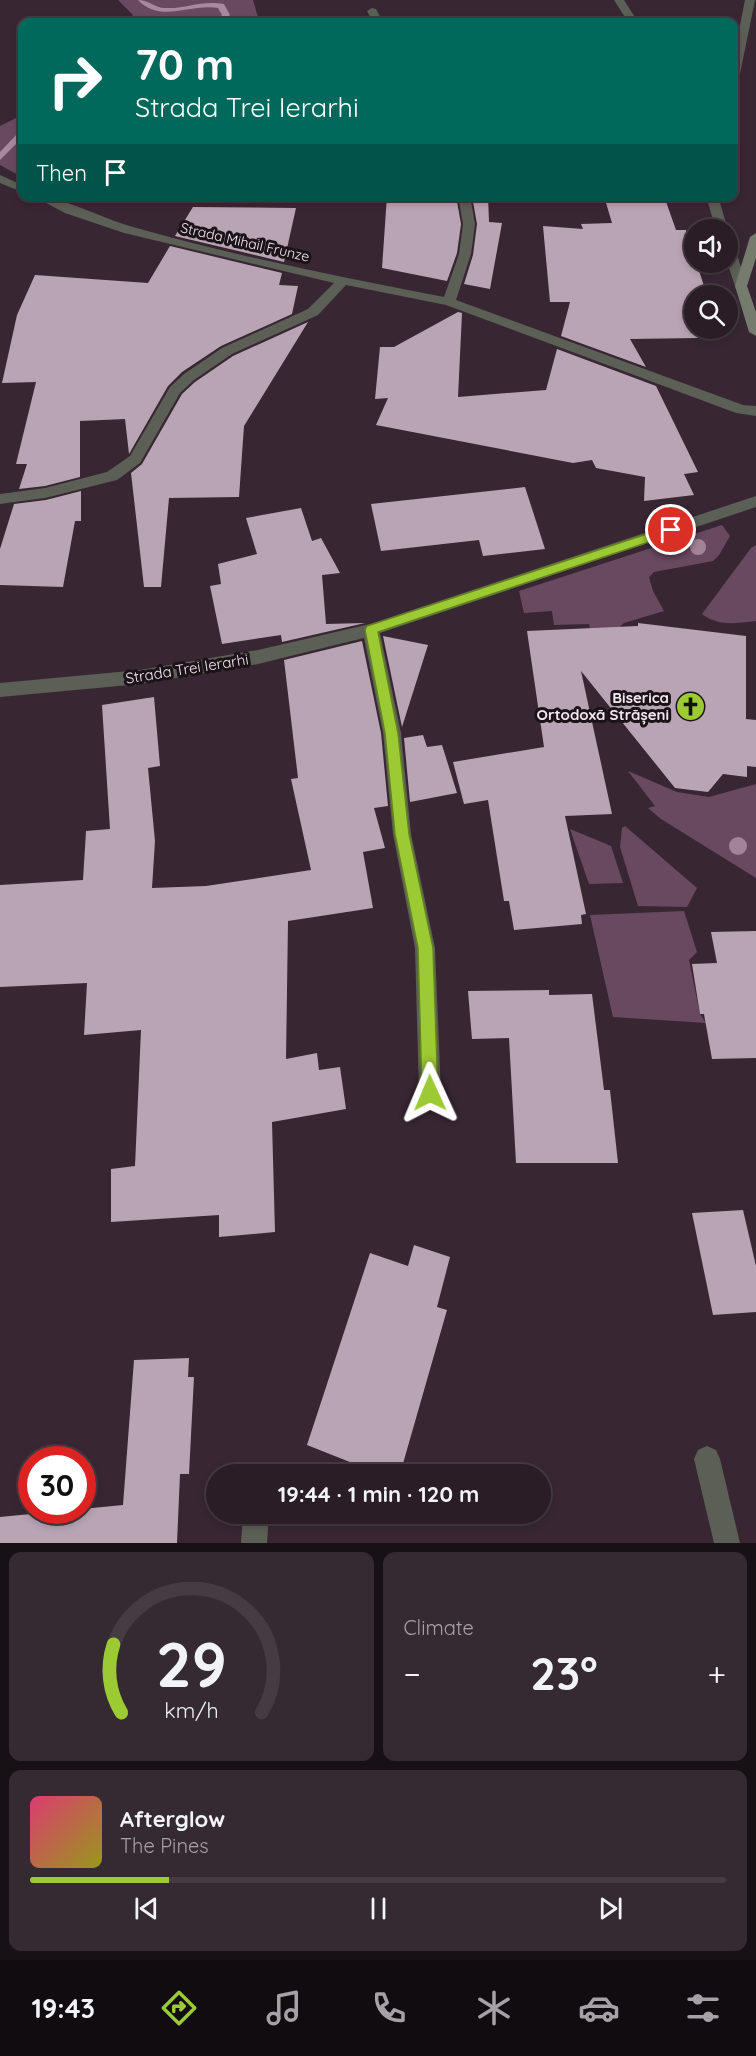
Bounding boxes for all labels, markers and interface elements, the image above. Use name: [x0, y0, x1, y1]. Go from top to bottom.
text: 70 m: [135, 38, 234, 91]
icon: right: [36, 42, 114, 120]
text: Strada Trei Ierarhi: [135, 90, 359, 124]
icon: arrive: [99, 156, 132, 189]
text: Then: [36, 159, 87, 187]
street label: Strada Mihail Frunze: [179, 218, 311, 266]
map controls: [684, 219, 738, 339]
button: sound: [684, 219, 738, 273]
button: search: [684, 285, 738, 339]
pin: [645, 504, 696, 555]
icon: arrive: [654, 513, 687, 546]
street label: Strada Trei Ierarhi: [124, 649, 250, 688]
place label: Biserica Ortodoxă Strășeni: [537, 688, 669, 725]
church icon: Biserica Ortodoxă Strășeni: [674, 691, 706, 723]
position arrow: [398, 1061, 462, 1125]
speed limit sign: 30: [18, 1446, 96, 1524]
text: 19:44 · 1 min · 120 m: [278, 1480, 479, 1508]
text: Climate: [404, 1615, 474, 1640]
text: 29: [156, 1625, 227, 1703]
text: 23°: [530, 1645, 598, 1701]
text: −: [404, 1653, 421, 1694]
text: +: [707, 1653, 726, 1694]
text: km/h: [164, 1698, 218, 1724]
text: Afterglow: [120, 1805, 225, 1833]
text: The Pines: [120, 1833, 209, 1858]
icon: previous: [130, 1892, 163, 1925]
icon: pause: [362, 1892, 395, 1925]
icon: next: [594, 1892, 627, 1925]
icon: directions: [158, 1987, 200, 2029]
icon: music: [263, 1987, 305, 2029]
icon: phone: [368, 1987, 410, 2029]
icon: climate: [473, 1987, 515, 2029]
icon: car: [578, 1987, 620, 2029]
icon: filters: [682, 1987, 724, 2029]
text: 19:43: [31, 1991, 95, 2025]

